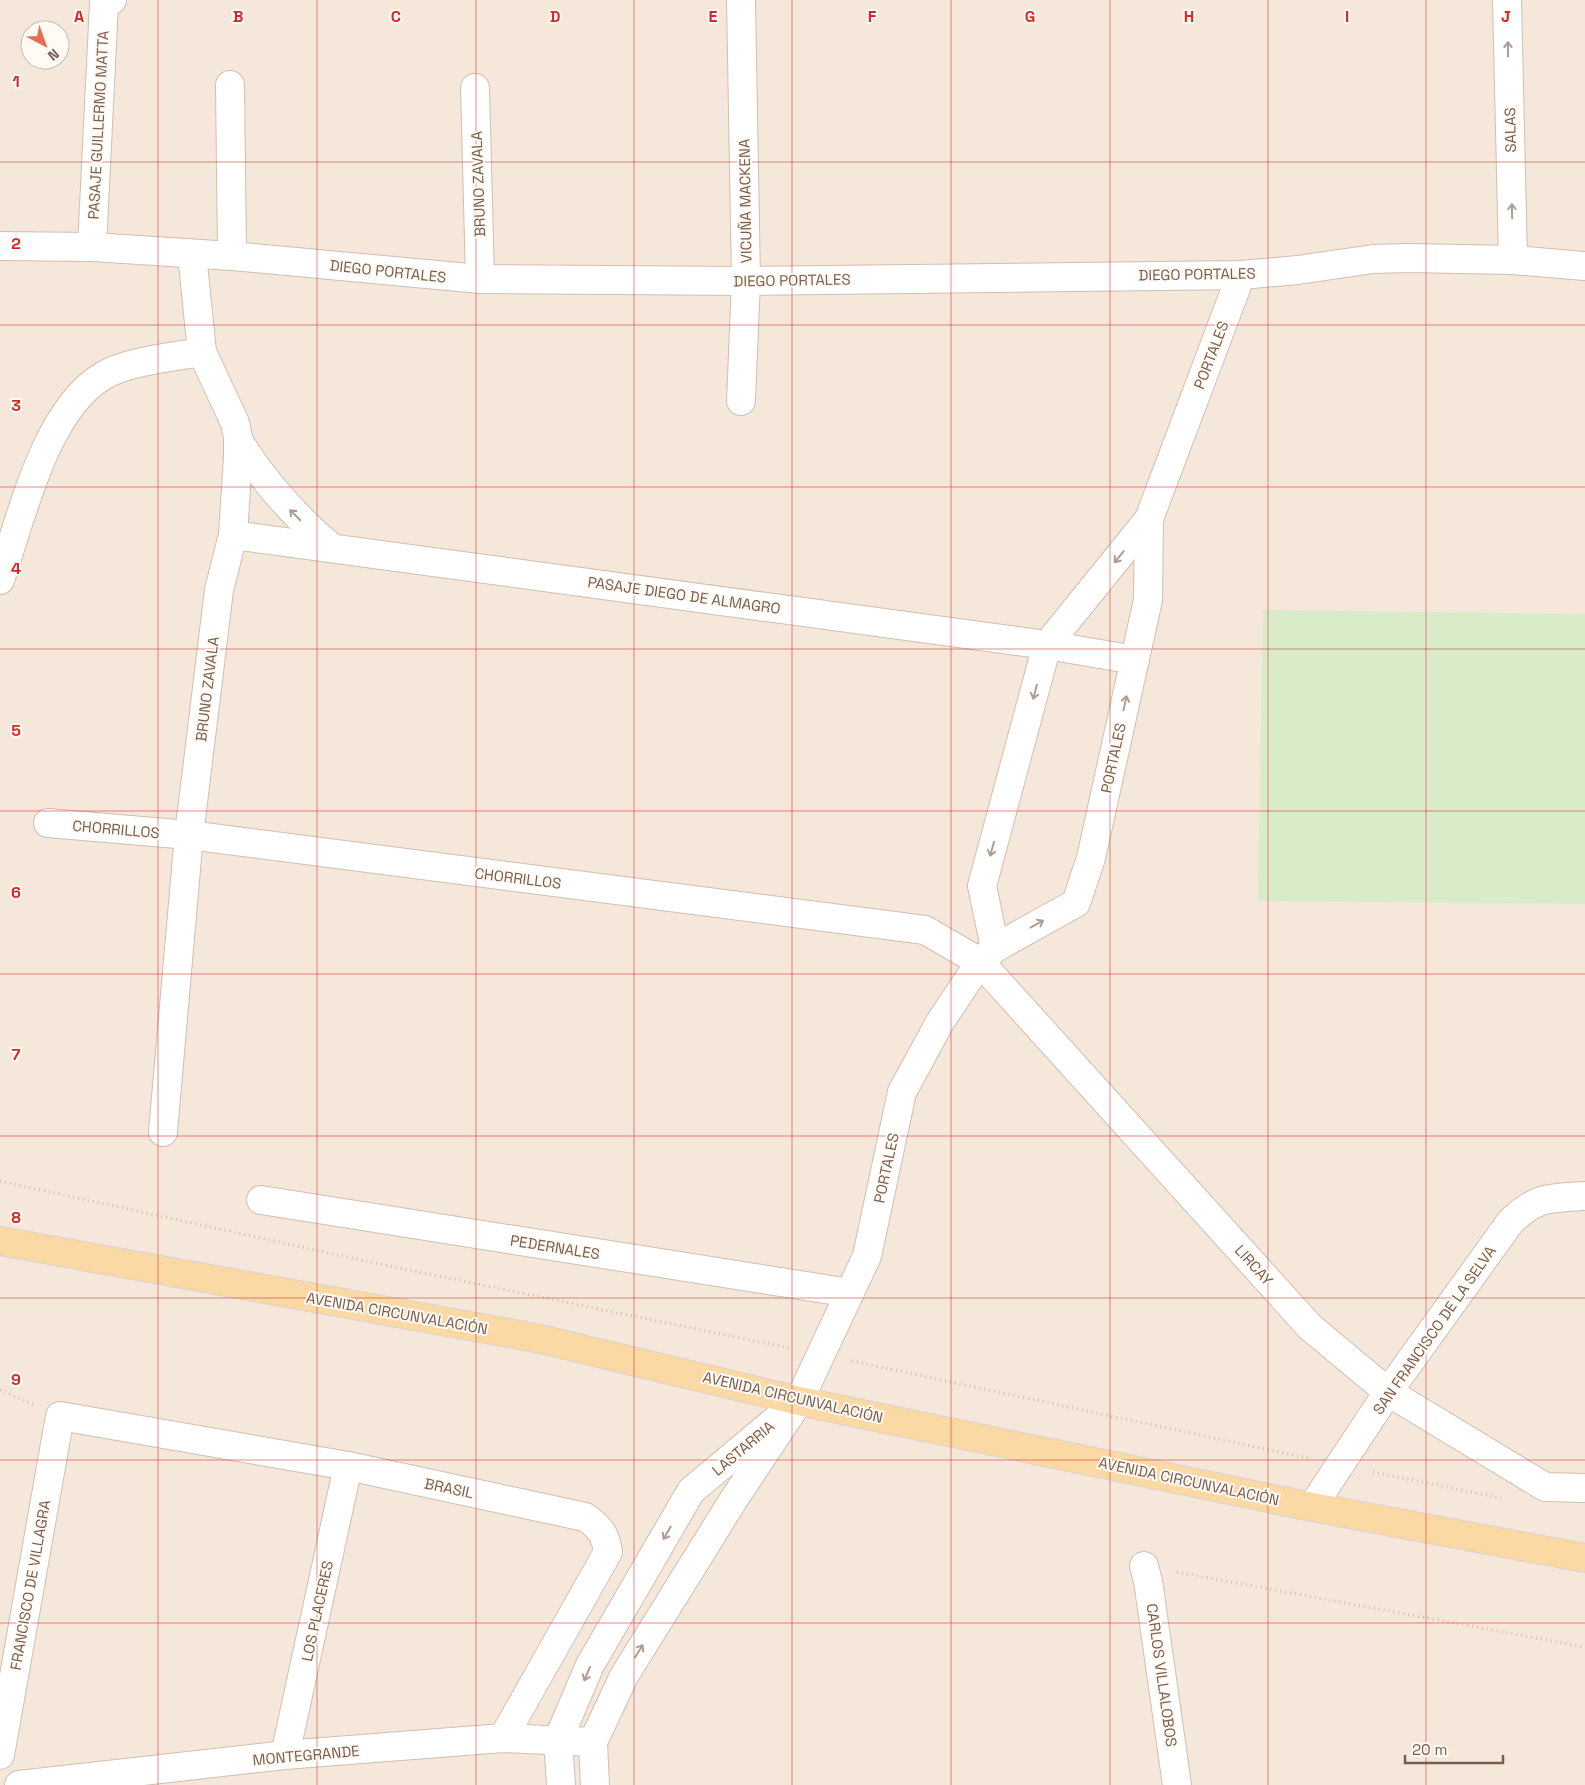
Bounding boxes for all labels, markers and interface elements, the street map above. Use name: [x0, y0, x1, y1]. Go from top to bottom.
text: A: [74, 6, 84, 27]
text: B: [233, 6, 243, 27]
text: C: [391, 6, 401, 27]
text: D: [550, 6, 560, 27]
text: E: [709, 6, 718, 27]
text: F: [868, 6, 877, 27]
text: G: [1025, 6, 1035, 27]
text: H: [1184, 6, 1194, 27]
text: I: [1345, 6, 1349, 27]
text: J: [1501, 6, 1511, 27]
north arrow: [20, 20, 70, 70]
street label: PASAJE GUILLERMO MATTA: [84, 29, 112, 220]
one-way arrow: [1503, 41, 1513, 57]
text: N: [44, 45, 63, 65]
text: 1: [12, 71, 20, 92]
street label: SALAS: [1500, 107, 1520, 153]
street label: BRUNO ZAVALA: [467, 130, 489, 237]
street label: VICUÑA MACKENA: [734, 138, 756, 263]
one-way arrow: [1507, 203, 1517, 220]
text: 2: [11, 233, 21, 254]
street label: DIEGO PORTALES: [329, 255, 447, 287]
street label: DIEGO PORTALES: [1138, 263, 1256, 285]
street label: DIEGO PORTALES: [733, 269, 851, 291]
street label: PORTALES: [1189, 318, 1233, 392]
text: 3: [11, 395, 21, 416]
one-way arrow: [290, 510, 302, 522]
one-way arrow: [1113, 550, 1124, 563]
text: 4: [11, 558, 21, 579]
street label: PASAJE DIEGO DE ALMAGRO: [586, 572, 782, 618]
street label: BRUNO ZAVALA: [191, 635, 223, 743]
one-way arrow: [1030, 684, 1039, 700]
one-way arrow: [1121, 695, 1130, 711]
text: 5: [11, 720, 21, 741]
street label: PORTALES: [1096, 721, 1130, 795]
street label: CHORRILLOS: [72, 816, 160, 842]
one-way arrow: [987, 841, 997, 857]
street label: CHORRILLOS: [473, 863, 563, 893]
text: 6: [11, 882, 21, 903]
one-way arrow: [1030, 919, 1045, 929]
text: 7: [12, 1044, 21, 1065]
street label: PORTALES: [869, 1131, 903, 1205]
text: 8: [11, 1207, 21, 1228]
street label: PEDERNALES: [509, 1231, 601, 1263]
street label: LIRCAY: [1231, 1241, 1277, 1289]
street label: SAN FRANCISCO DE LA SELVA: [1368, 1242, 1500, 1418]
street label: AVENIDA CIRCUNVALACIÓN: [305, 1288, 489, 1338]
street label: AVENIDA CIRCUNVALACIÓN: [701, 1367, 885, 1427]
text: 9: [11, 1369, 21, 1390]
street label: LASTARRIA: [708, 1416, 778, 1480]
street label: AVENIDA CIRCUNVALACIÓN: [1097, 1453, 1281, 1509]
street label: BRASIL: [423, 1474, 475, 1502]
street label: FRANCISCO DE VILLAGRA: [6, 1498, 54, 1672]
one-way arrow: [662, 1525, 672, 1540]
street label: LOS PLACERES: [297, 1559, 337, 1663]
street label: CARLOS VILLALOBOS: [1143, 1602, 1181, 1748]
one-way arrow: [634, 1645, 644, 1659]
one-way arrow: [581, 1666, 591, 1681]
scale bar: [1405, 1732, 1502, 1764]
text: 20 m: [1412, 1740, 1447, 1759]
street label: MONTEGRANDE: [252, 1741, 360, 1769]

